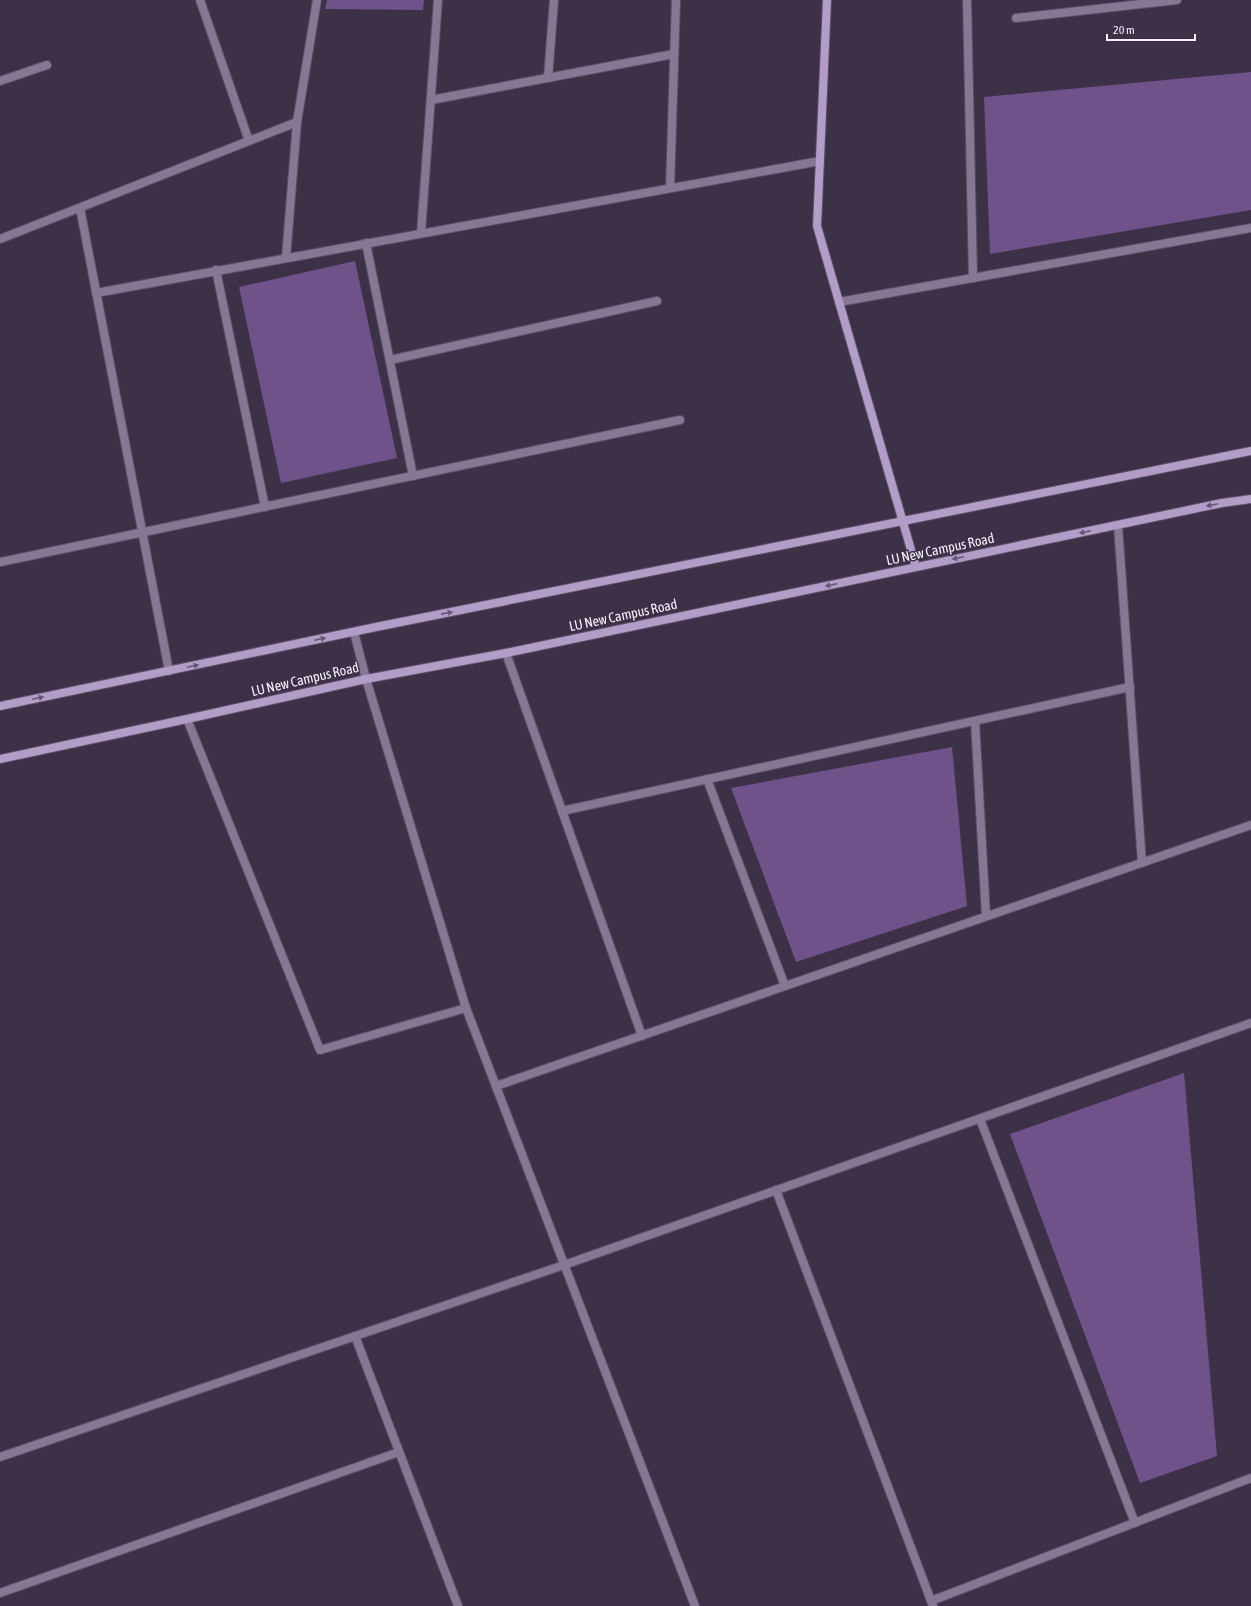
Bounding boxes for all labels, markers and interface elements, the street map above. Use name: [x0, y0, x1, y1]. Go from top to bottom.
scale bar: [1107, 16, 1195, 42]
text: 20 m: [1113, 23, 1135, 37]
one-way arrow: [1206, 502, 1219, 508]
one-way arrow: [1079, 529, 1091, 535]
street label: LU New Campus Road: [884, 530, 996, 568]
one-way arrow: [952, 556, 964, 562]
one-way arrow: [825, 582, 837, 588]
street label: LU New Campus Road: [567, 596, 679, 634]
one-way arrow: [441, 609, 453, 615]
one-way arrow: [314, 636, 326, 642]
street label: LU New Campus Road: [249, 659, 361, 699]
one-way arrow: [187, 662, 199, 668]
one-way arrow: [32, 695, 44, 701]

